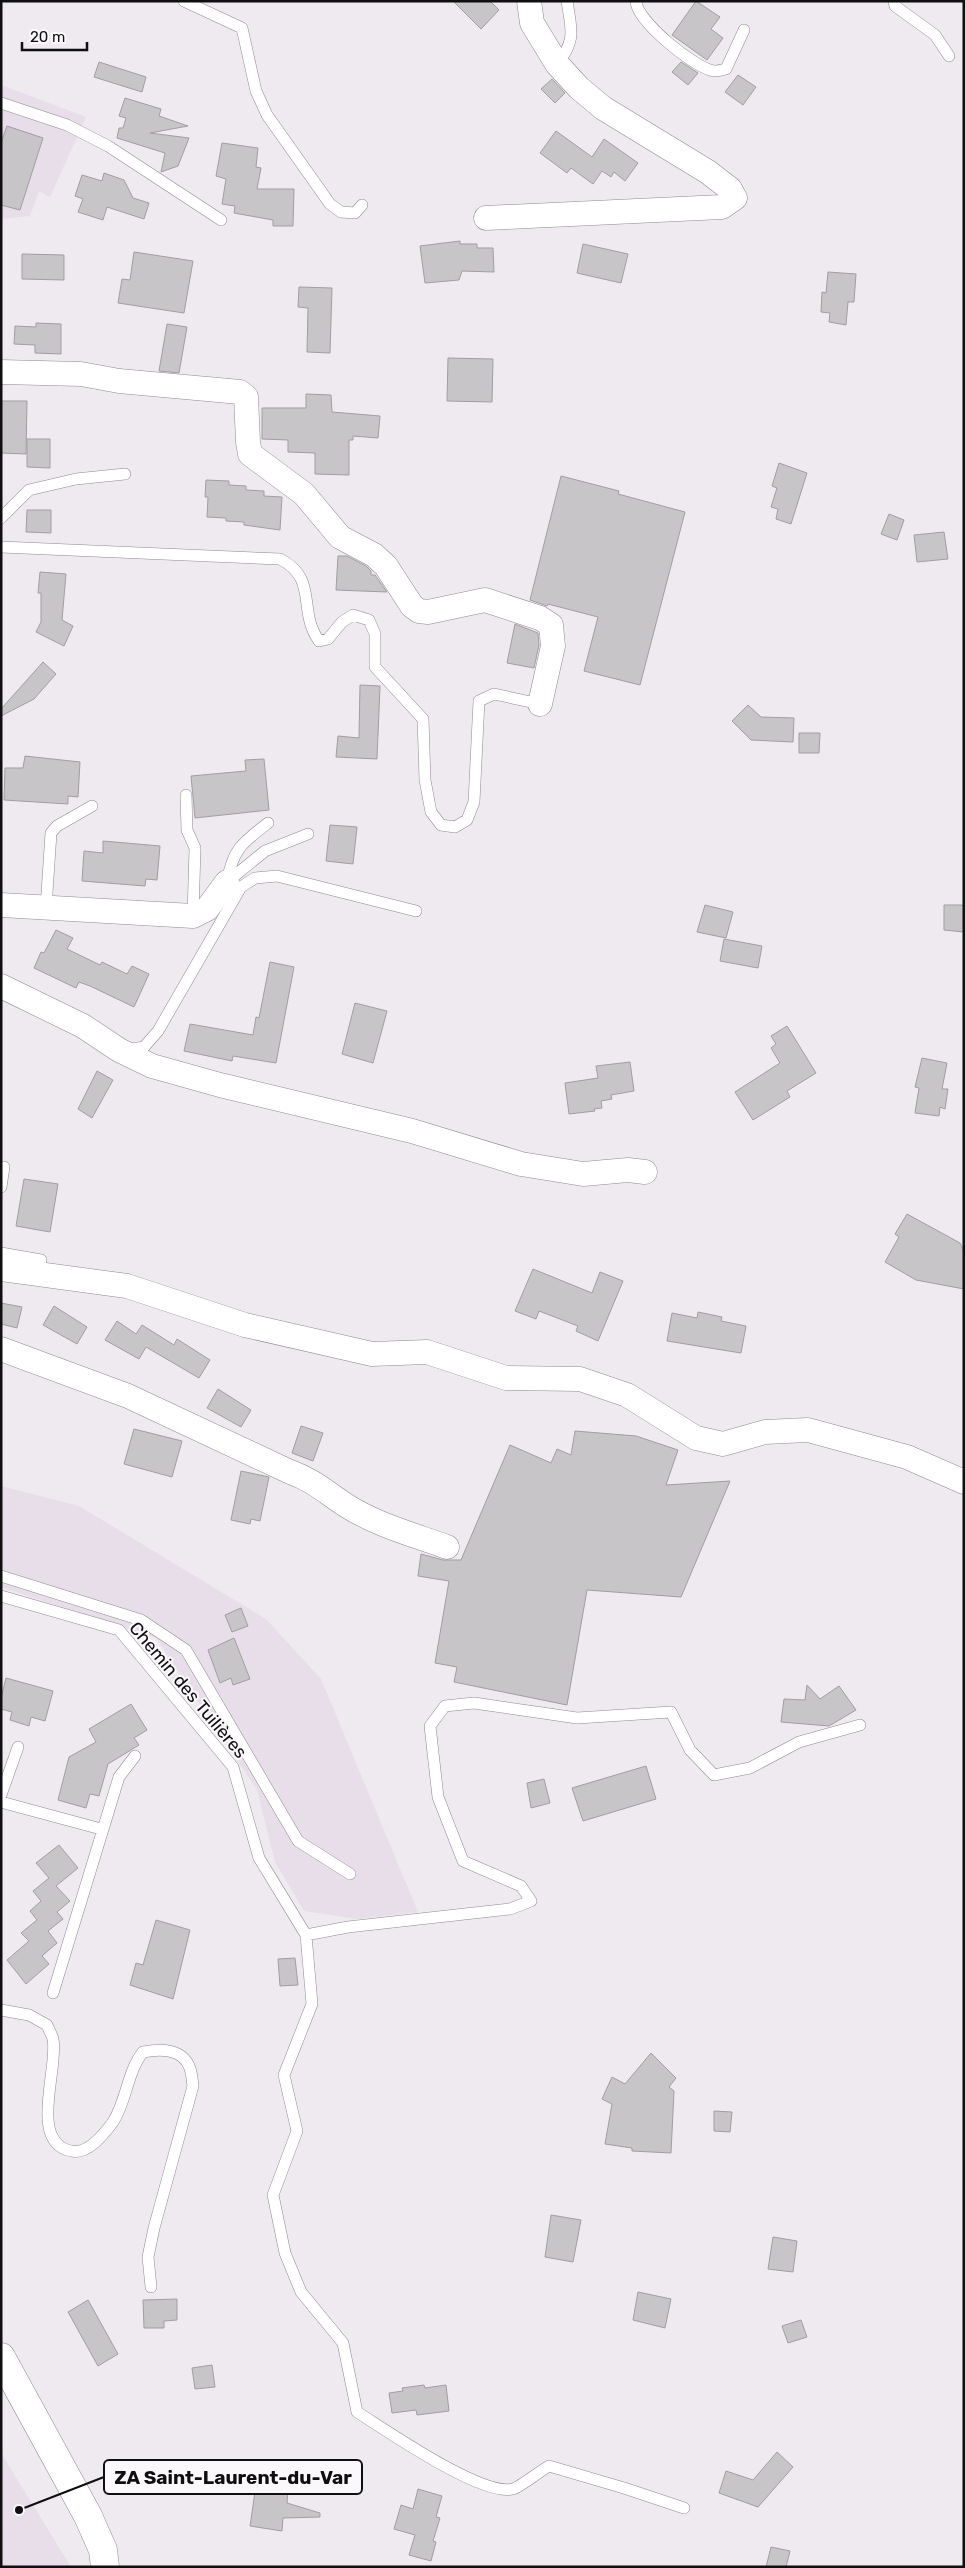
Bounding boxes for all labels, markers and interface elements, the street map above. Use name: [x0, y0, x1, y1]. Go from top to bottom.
scale bar: [22, 20, 88, 52]
text: 20 m: [30, 28, 65, 46]
street label: Chemin des Tuilières: [124, 1617, 252, 1763]
callout: ZA Saint-Laurent-du-Var: [104, 2460, 362, 2494]
text: ZA Saint-Laurent-du-Var: [114, 2466, 352, 2489]

